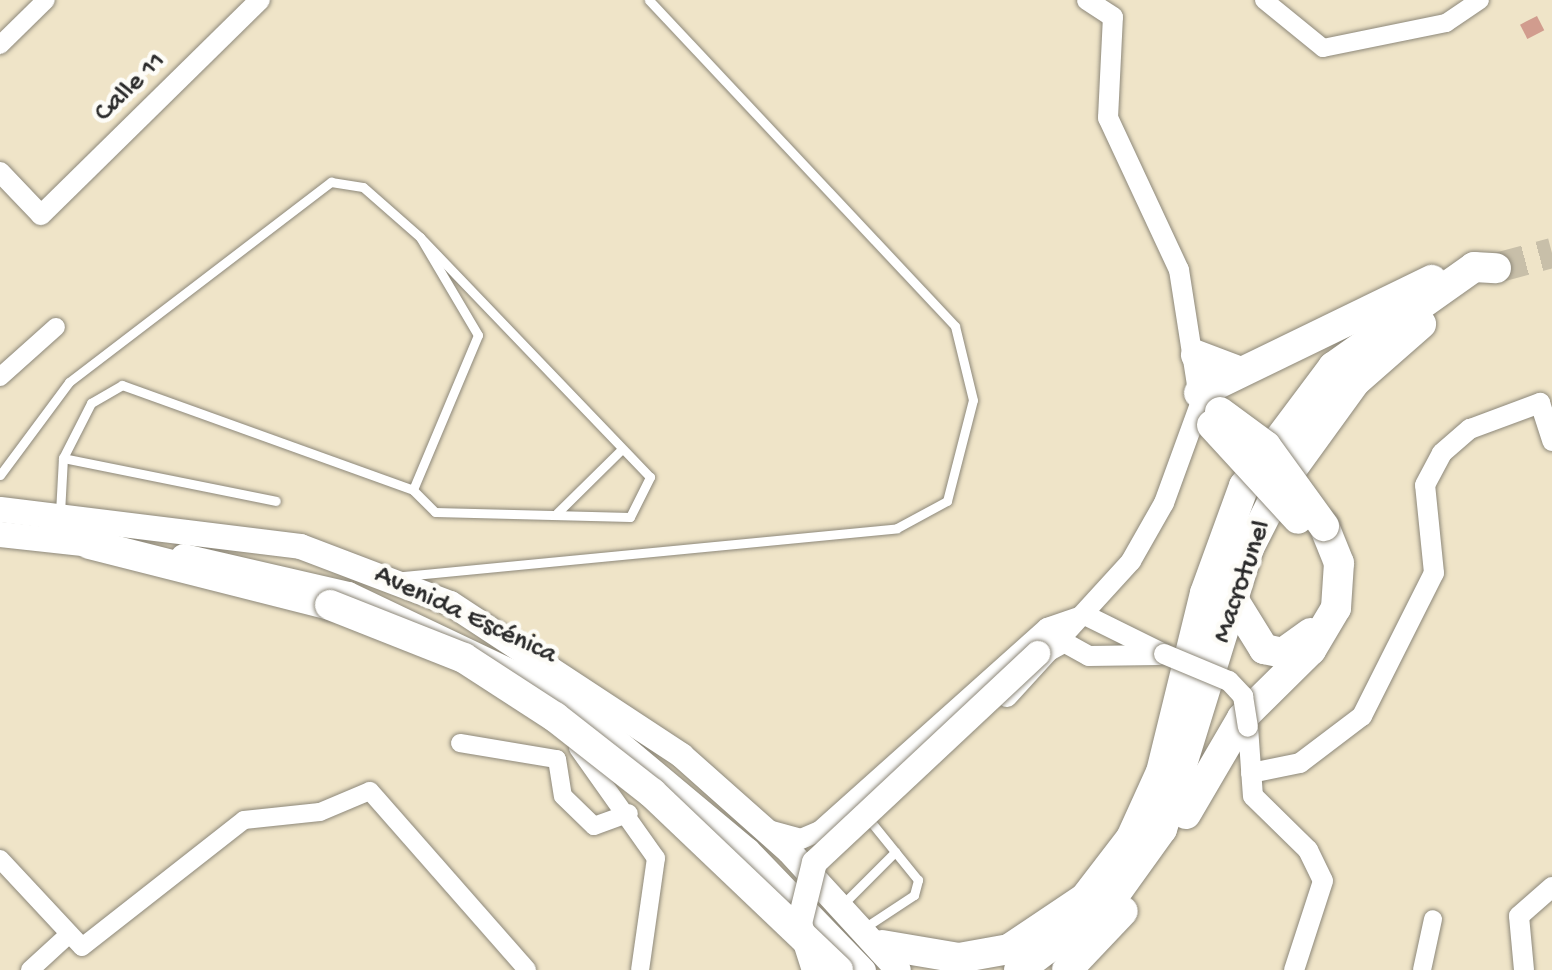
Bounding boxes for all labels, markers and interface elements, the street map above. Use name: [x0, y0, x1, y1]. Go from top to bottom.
street label: Calle 11: [88, 46, 174, 130]
street label: Macrotunel: [1206, 516, 1280, 648]
street label: Avenida Escénica: [368, 559, 562, 673]

